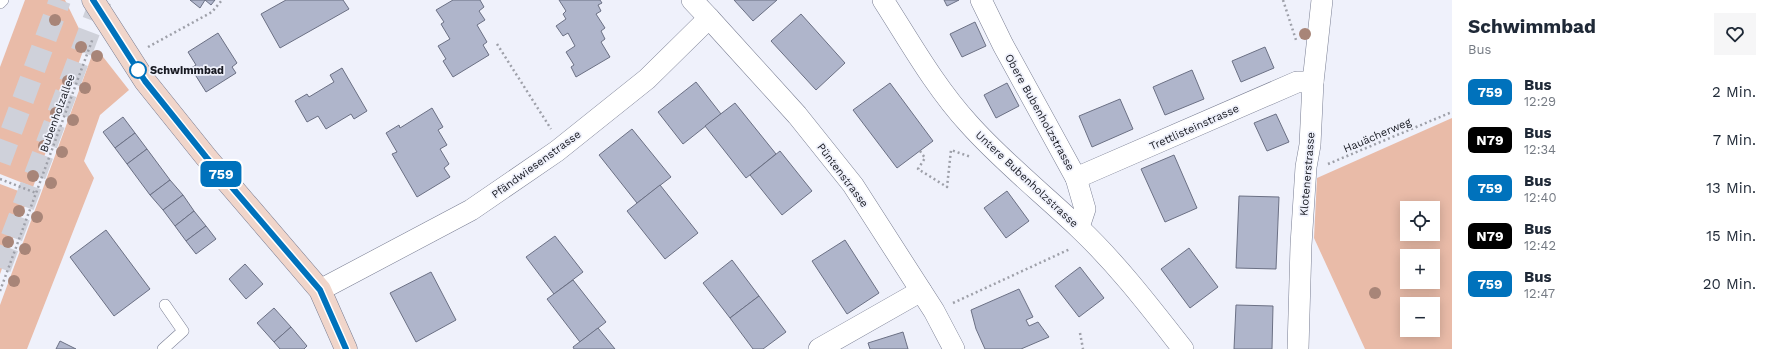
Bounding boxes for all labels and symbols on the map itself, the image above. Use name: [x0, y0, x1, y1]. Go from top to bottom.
street label: Obere Bubenholzstrasse: [1002, 52, 1077, 173]
marker: Schwimmbad: [129, 61, 147, 79]
place label: Schwimmbad: [150, 64, 224, 77]
street label: Bubenholzallee: [37, 72, 78, 154]
street label: Trettlisteinstrasse: [1147, 102, 1241, 153]
street label: Hauächerweg: [1341, 115, 1413, 156]
street label: Pfändwiesenstrasse: [489, 128, 583, 201]
street label: Untere Bubenholzstrasse: [973, 128, 1081, 230]
street label: Klotenerstrasse: [1297, 131, 1318, 217]
street label: Püntenstrasse: [814, 141, 871, 210]
line badge: 759: [198, 161, 244, 187]

